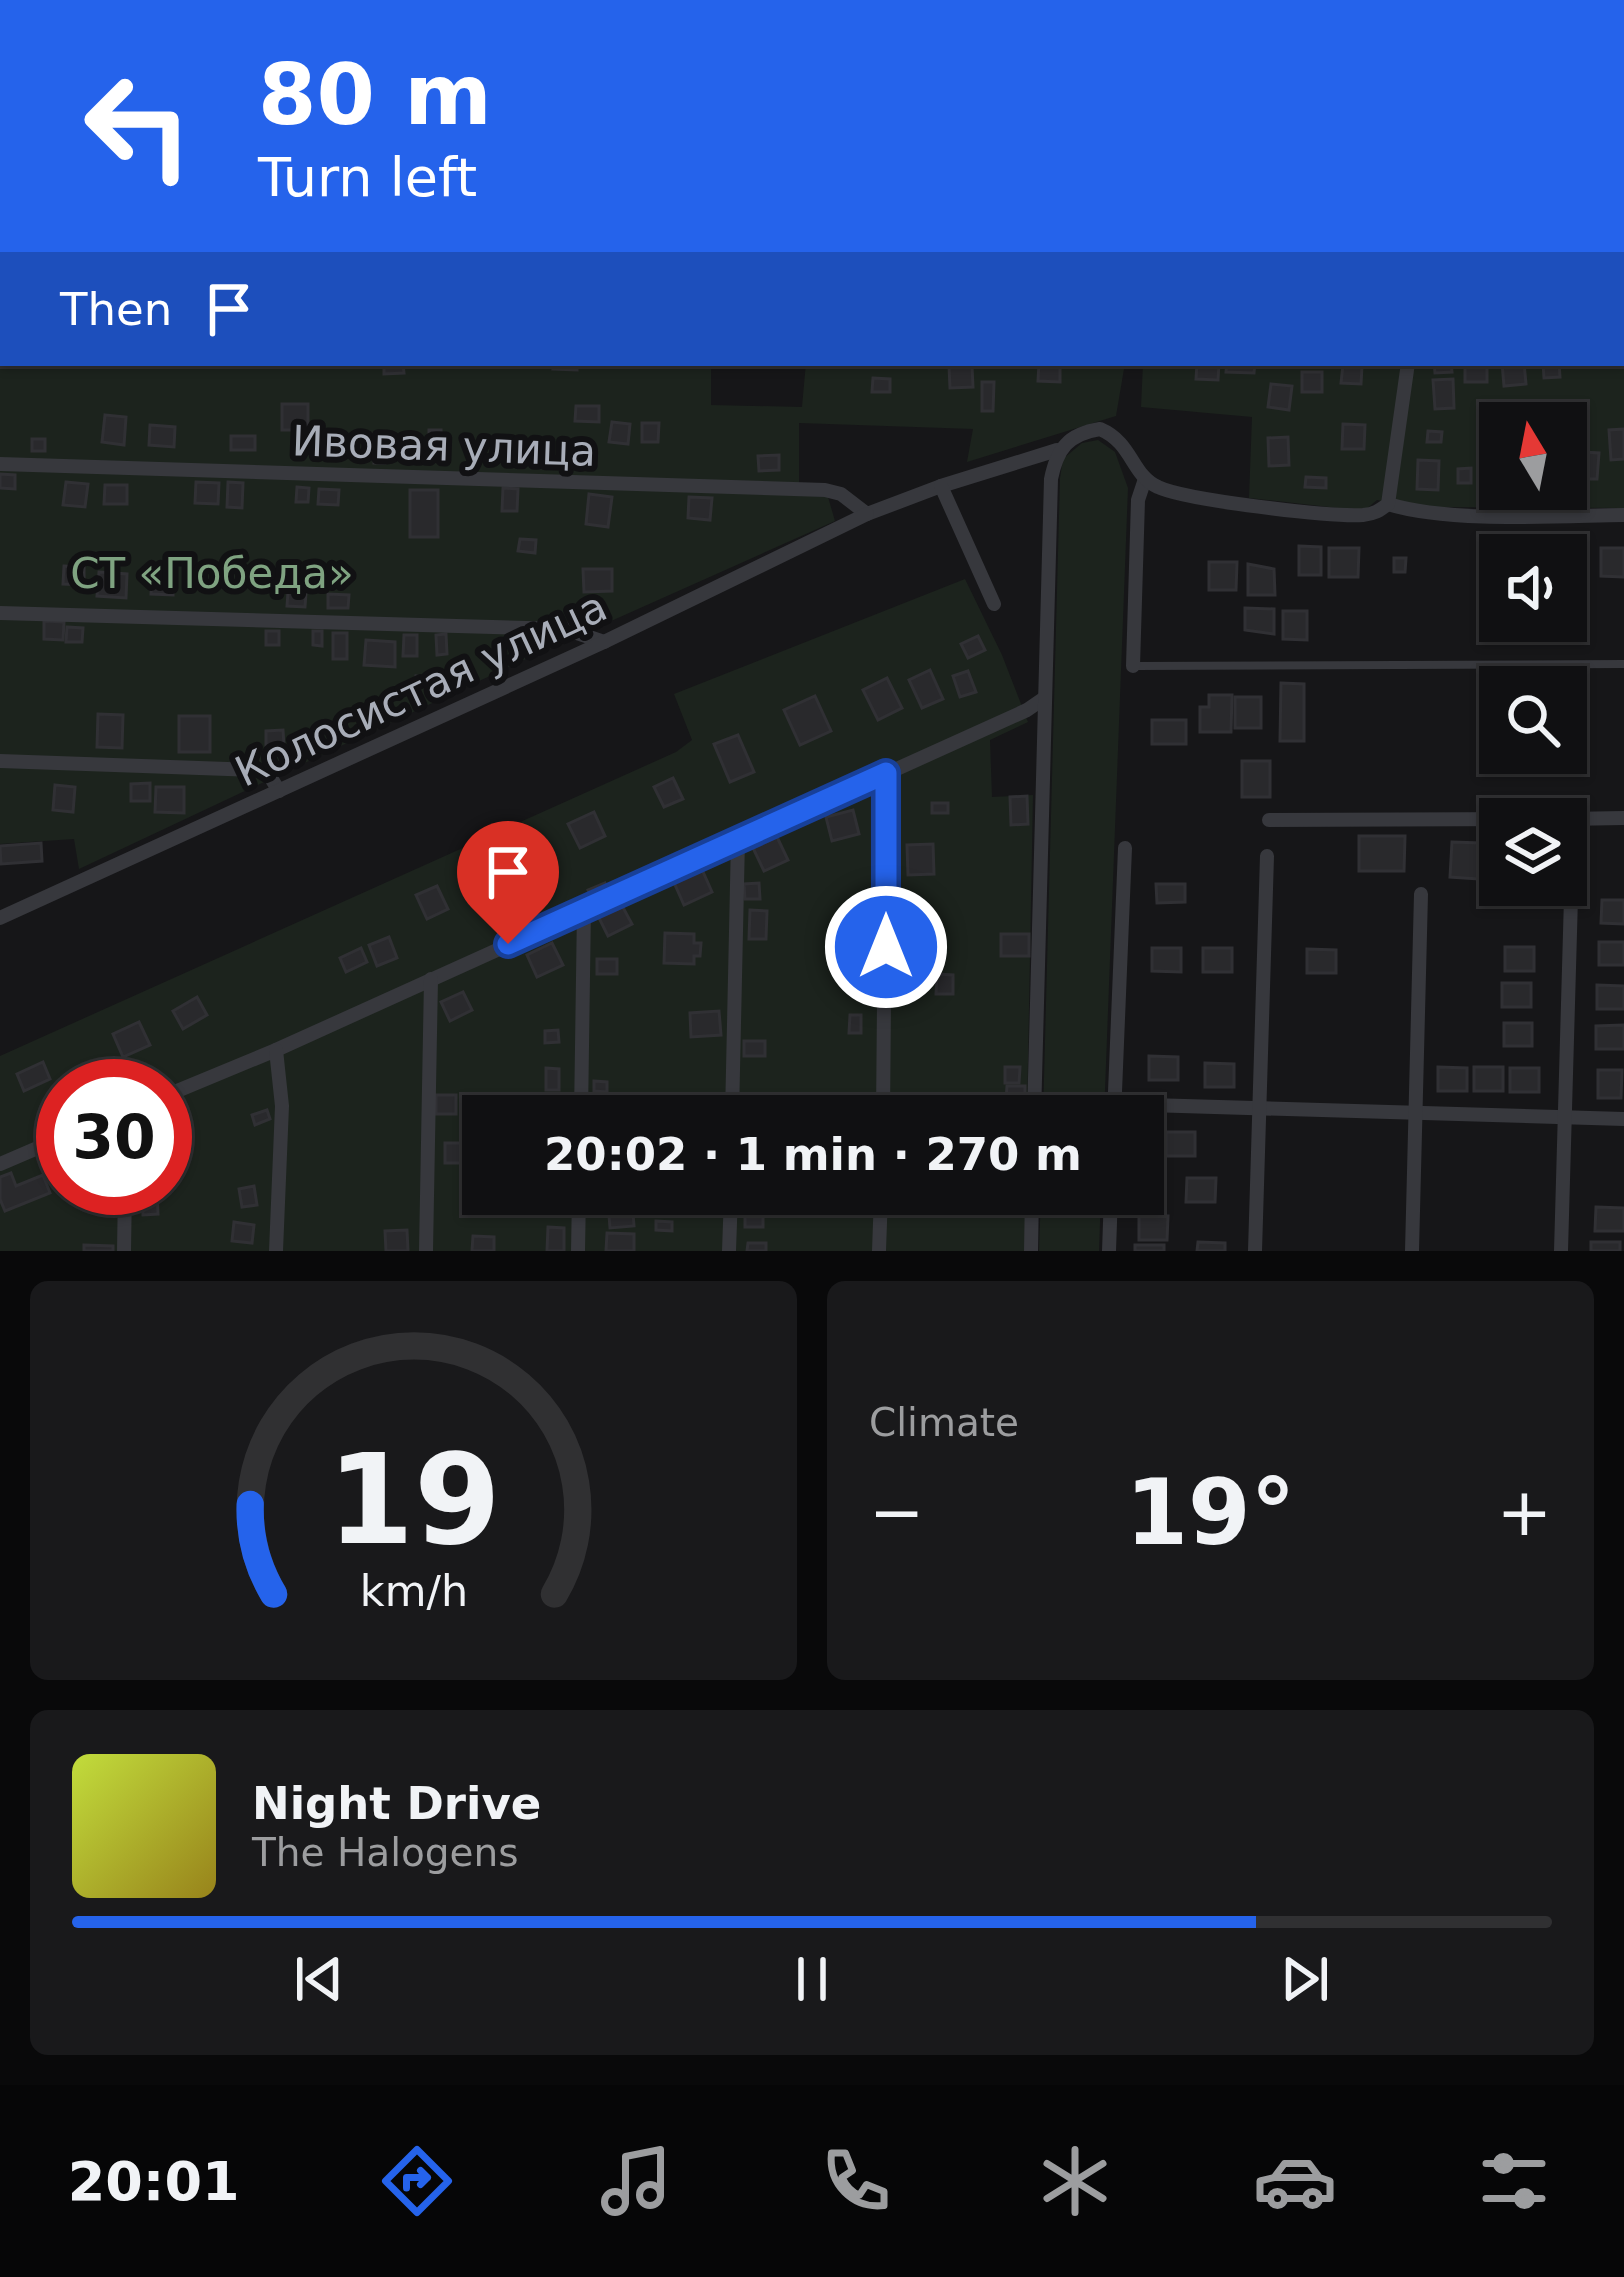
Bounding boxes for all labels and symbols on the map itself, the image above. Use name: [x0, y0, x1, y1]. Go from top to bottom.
north arrow: [1479, 402, 1587, 510]
street label: Ивовая улица: [291, 416, 597, 476]
park label: СТ «Победа»: [70, 549, 354, 598]
street label: Колосистая улица: [228, 581, 614, 797]
pin: [457, 821, 559, 944]
position arrow: [823, 884, 949, 1010]
speed limit sign: 30: [36, 1059, 192, 1215]

